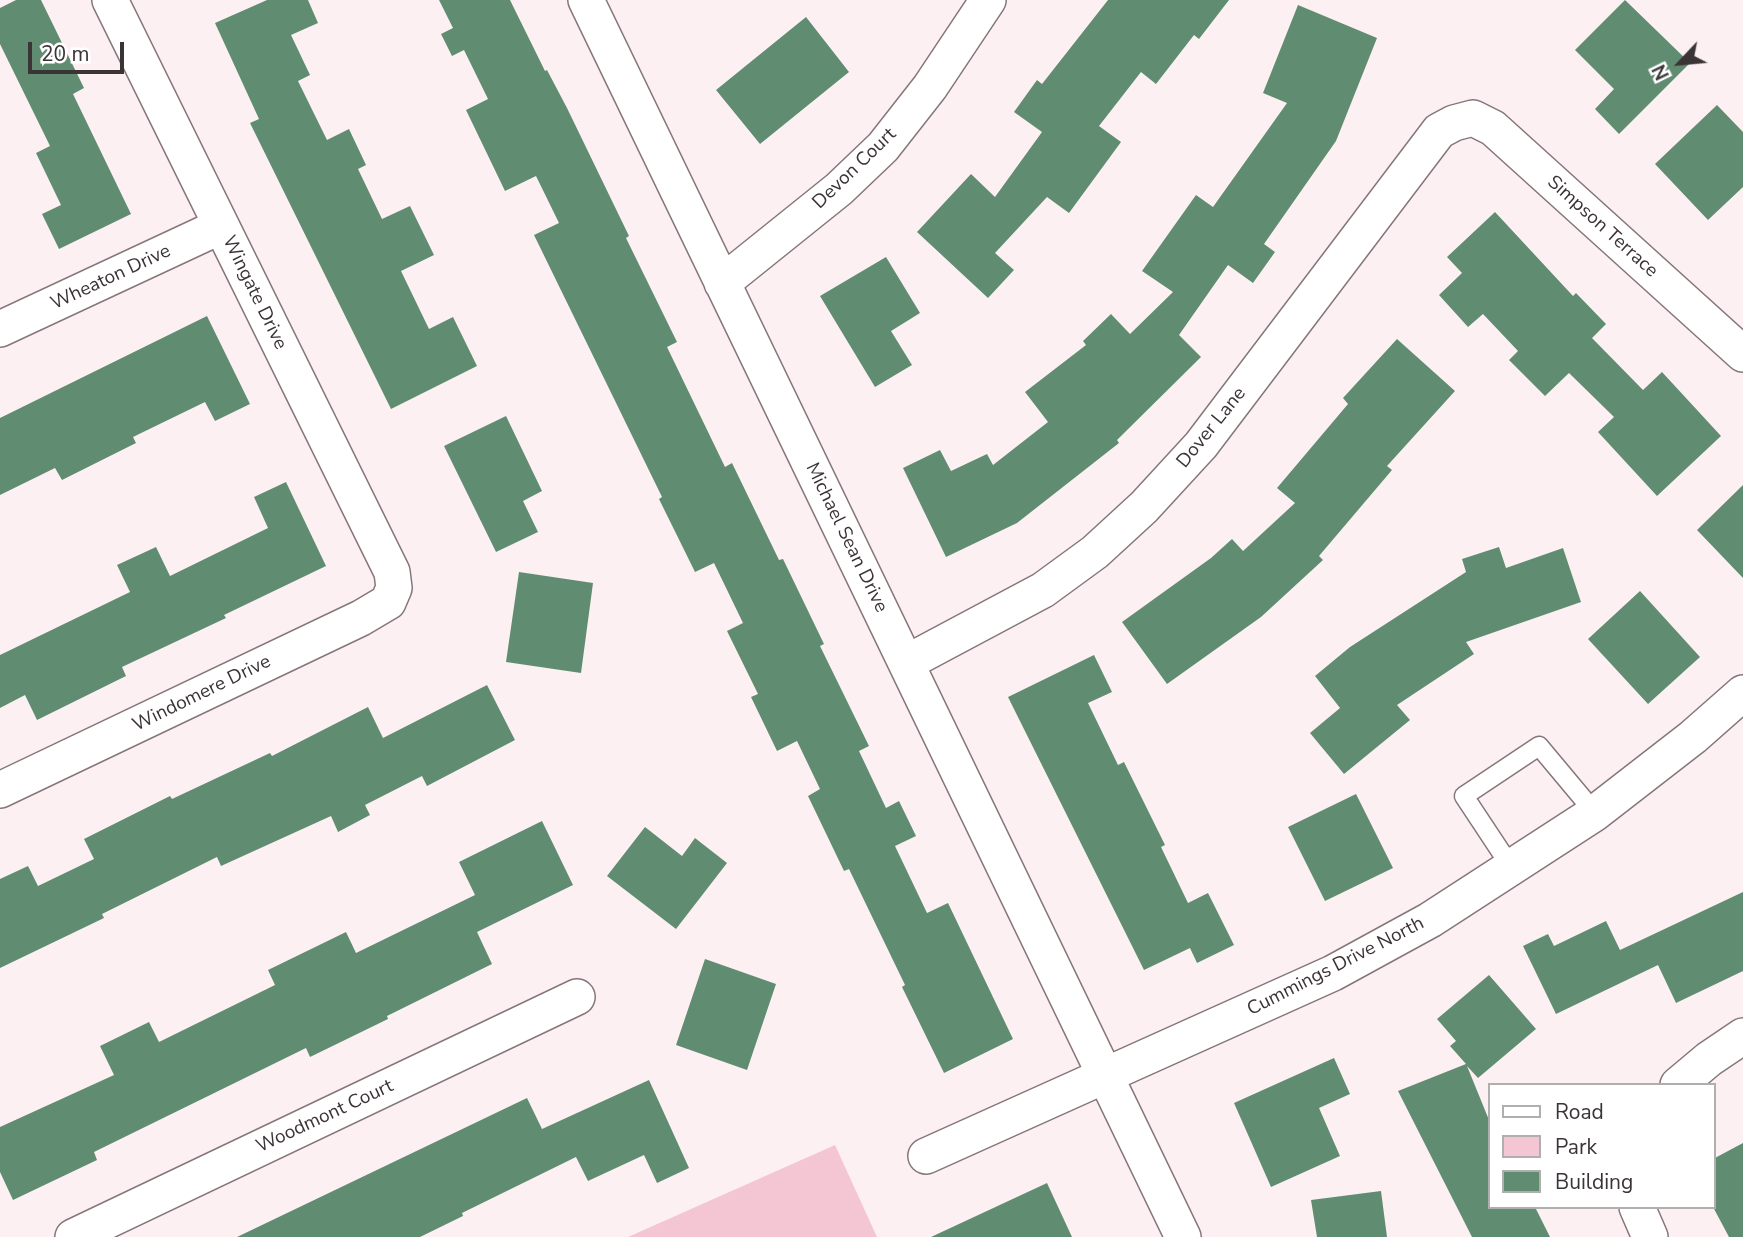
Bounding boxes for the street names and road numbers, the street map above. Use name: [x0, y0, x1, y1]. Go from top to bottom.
street label: Devon Court: [809, 124, 901, 214]
street label: Simpson Terrace: [1542, 171, 1662, 283]
street label: Wingate Drive: [217, 232, 291, 354]
street label: Wheaton Drive: [47, 240, 175, 316]
street label: Dover Lane: [1173, 383, 1251, 473]
street label: Michael Sean Drive: [800, 460, 892, 616]
street label: Windomere Drive: [129, 651, 275, 737]
street label: Cummings Drive North: [1244, 912, 1428, 1022]
street label: Woodmont Court: [253, 1075, 397, 1159]

